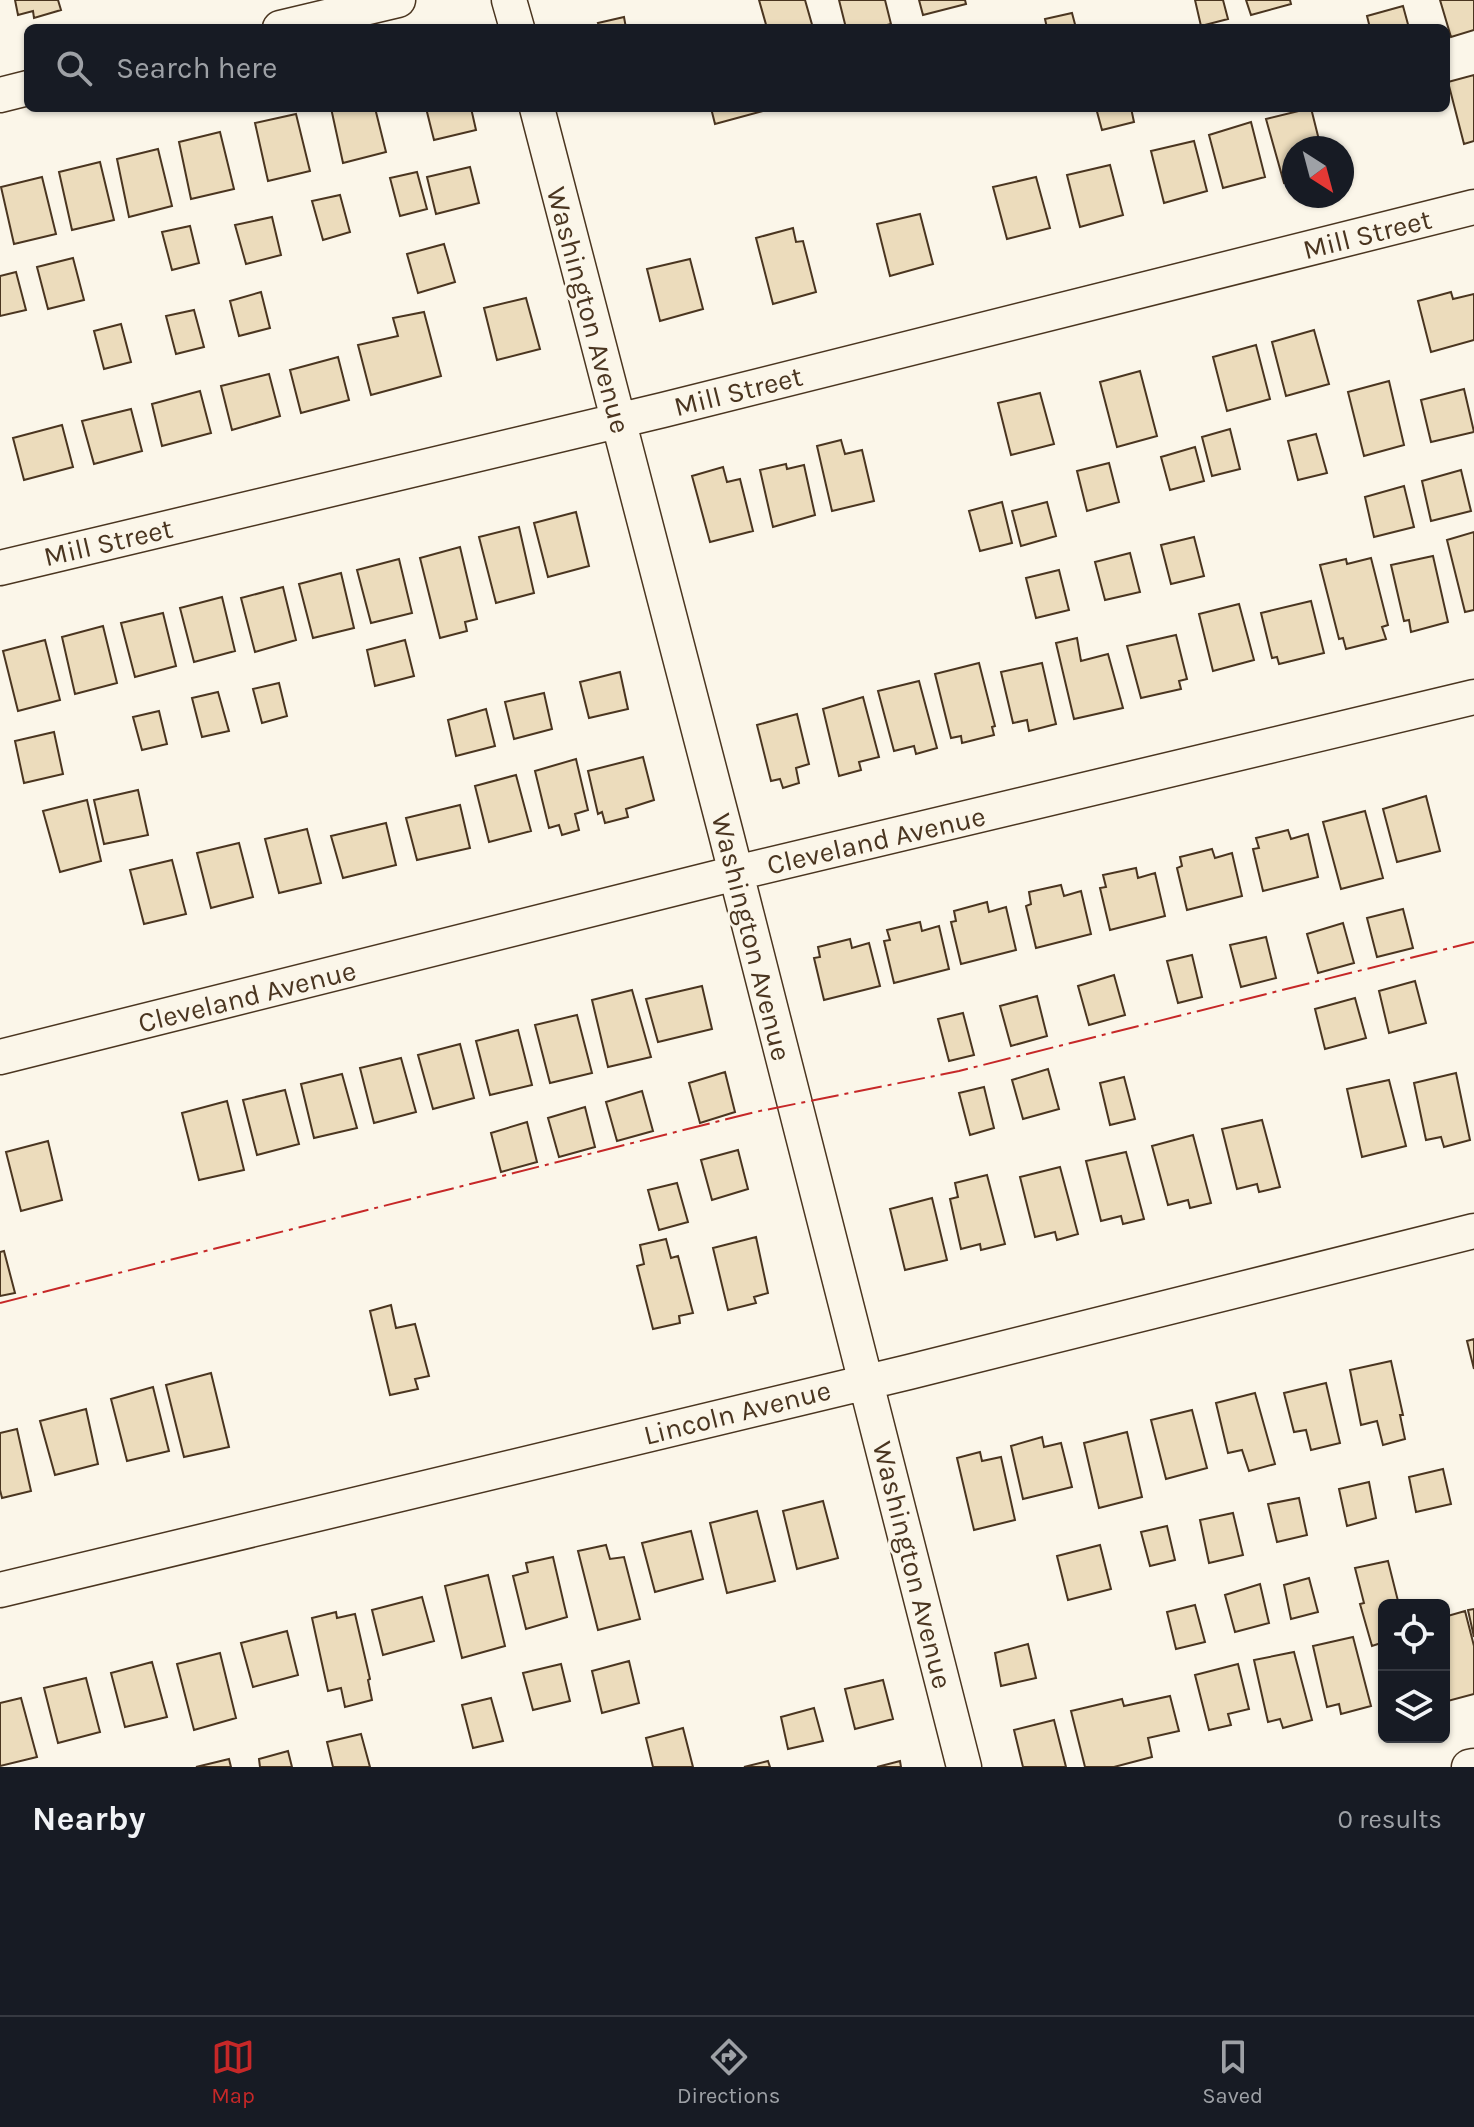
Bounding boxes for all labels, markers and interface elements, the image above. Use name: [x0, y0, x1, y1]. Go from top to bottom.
search box: [24, 24, 1450, 112]
icon: search: [52, 46, 96, 90]
text: Search here: [116, 50, 277, 86]
north arrow: [1282, 136, 1354, 208]
street label: Washington Avenue: [540, 183, 637, 437]
street label: Mill Street: [1299, 203, 1435, 266]
street label: Mill Street: [670, 360, 806, 423]
street label: Mill Street: [40, 512, 176, 573]
street label: Cleveland Avenue: [764, 799, 989, 882]
street label: Washington Avenue: [705, 810, 798, 1064]
street label: Cleveland Avenue: [135, 953, 359, 1040]
street label: Lincoln Avenue: [640, 1373, 834, 1452]
street label: Washington Avenue: [866, 1438, 959, 1692]
map controls: [1378, 1599, 1450, 1743]
button: locate: [1378, 1599, 1450, 1671]
button: layers: [1378, 1671, 1450, 1743]
text: Nearby: [32, 1799, 146, 1839]
text: 0 results: [1338, 1804, 1442, 1835]
tab: Map: [211, 2035, 255, 2109]
tab: Directions: [677, 2035, 780, 2109]
tab: Saved: [1202, 2035, 1263, 2109]

